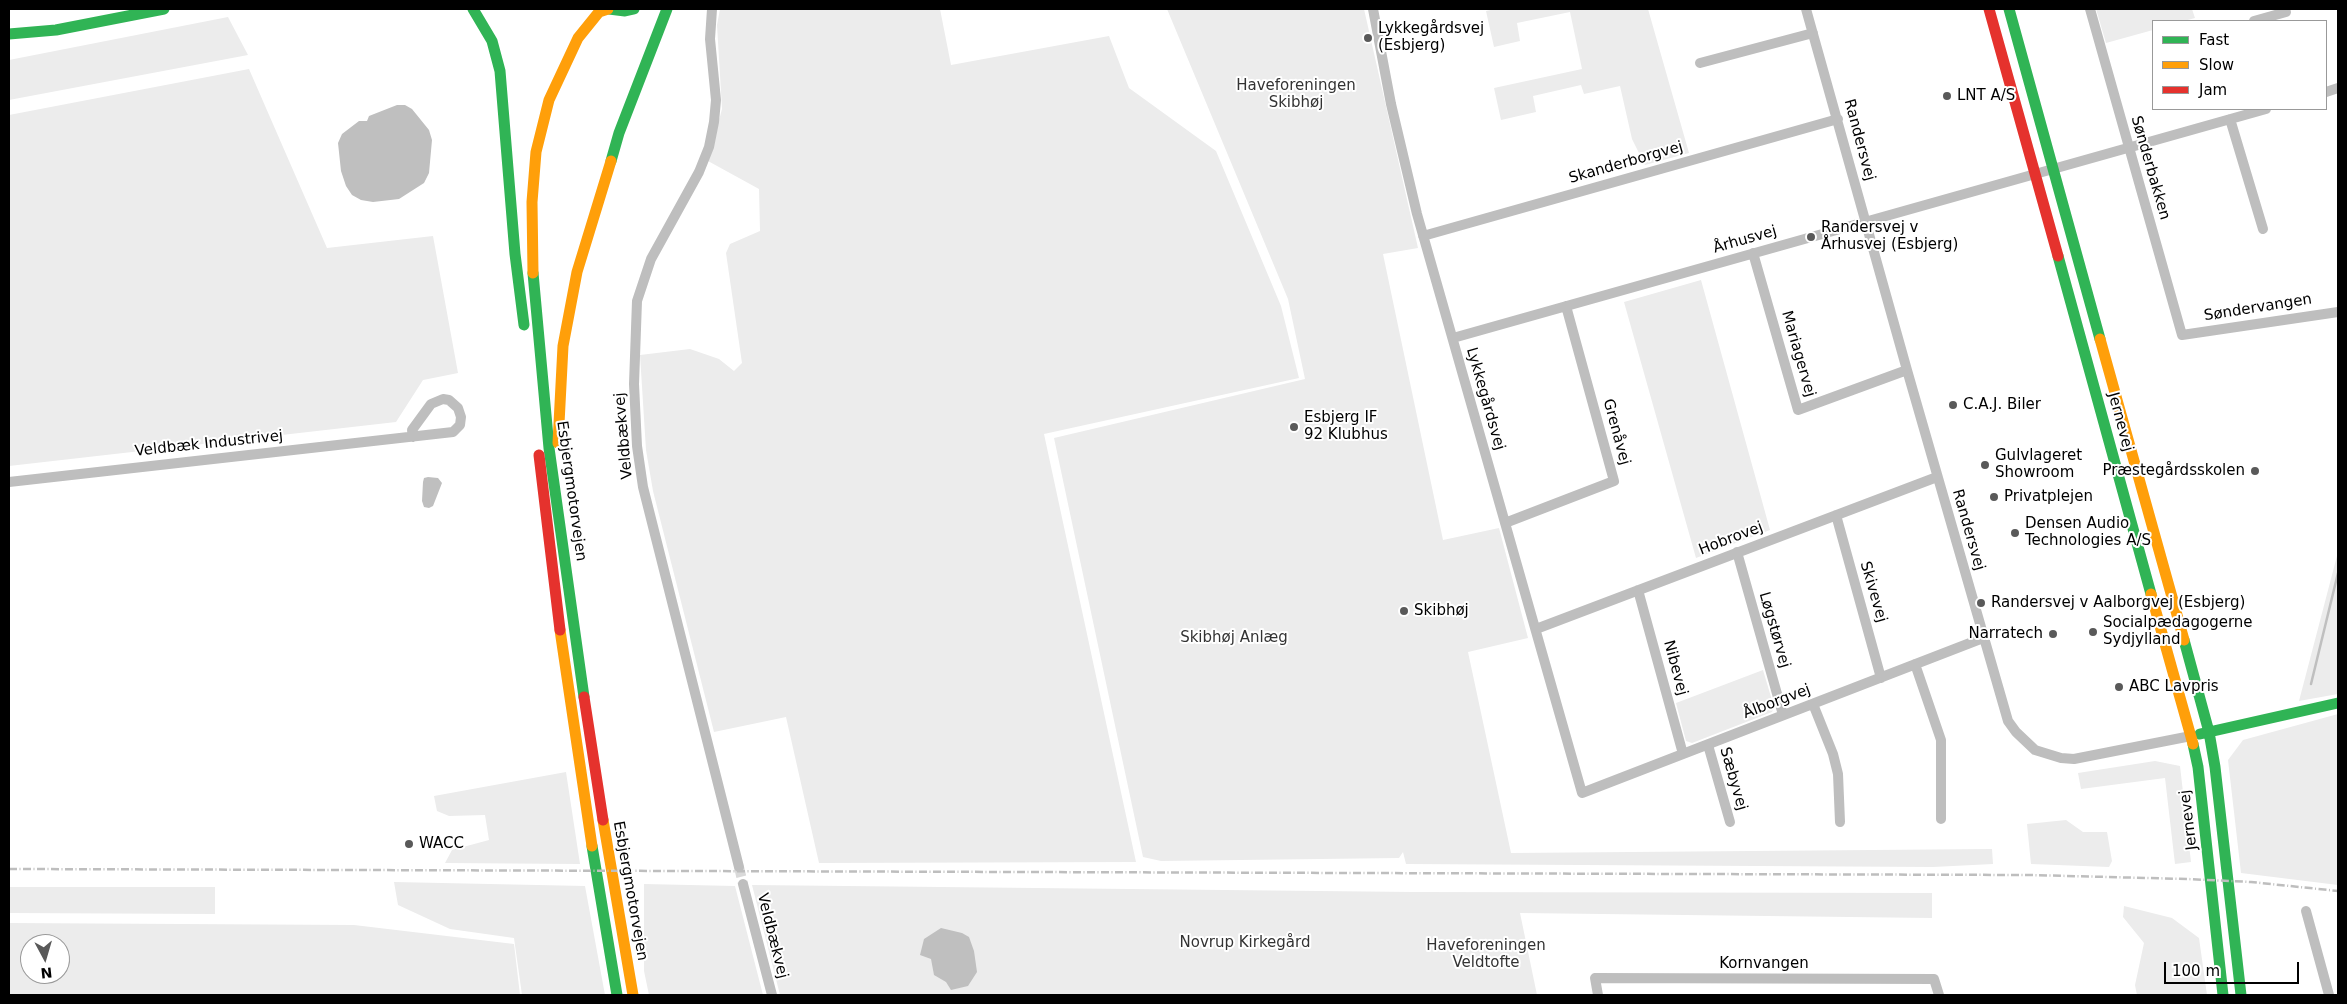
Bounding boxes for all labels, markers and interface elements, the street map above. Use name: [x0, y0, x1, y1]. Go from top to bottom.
place label: Lykkegårdsvej (Esbjerg): [1378, 20, 1484, 55]
legend: [2152, 20, 2327, 110]
text: Fast: [2199, 31, 2229, 49]
marker: Lykkegårdsvej (Esbjerg): [1362, 32, 1374, 44]
text: Slow: [2199, 56, 2234, 74]
park label: Haveforeningen Skibhøj: [1236, 77, 1356, 112]
text: Jam: [2199, 81, 2227, 99]
place label: LNT A/S: [1957, 87, 2015, 105]
marker: LNT A/S: [1941, 90, 1953, 102]
street label: Randersvej: [1839, 97, 1879, 183]
street label: Sønderbakken: [2127, 114, 2173, 222]
street label: Skanderborgvej: [1567, 138, 1685, 188]
place label: Randersvej v Århusvej (Esbjerg): [1821, 219, 1958, 254]
street label: Århusvej: [1711, 222, 1779, 258]
marker: Randersvej v Århusvej (Esbjerg): [1805, 231, 1817, 243]
street label: Søndervangen: [2203, 291, 2313, 325]
street label: Mariagervej: [1777, 309, 1819, 399]
street label: Lykkegårdsvej: [1462, 346, 1508, 452]
street label: Jernevej: [2103, 390, 2137, 454]
street label: Veldbækvej: [611, 392, 637, 480]
place label: C.A.J. Biler: [1963, 396, 2041, 414]
street label: Grenåvej: [1599, 397, 1633, 467]
marker: C.A.J. Biler: [1947, 399, 1959, 411]
place label: Esbjerg IF 92 Klubhus: [1304, 409, 1388, 444]
street label: Esbjergmotorvejen: [552, 420, 590, 562]
marker: Esbjerg IF 92 Klubhus: [1288, 421, 1300, 433]
street label: Veldbæk Industrivej: [134, 427, 284, 461]
place label: Gulvlageret Showroom: [1995, 447, 2082, 482]
marker: Gulvlageret Showroom: [1979, 459, 1991, 471]
place label: Præstegårdsskolen: [2102, 462, 2245, 480]
marker: Præstegårdsskolen: [2249, 465, 2261, 477]
street label: Randersvej: [1948, 487, 1988, 573]
place label: Privatplejen: [2004, 488, 2093, 506]
marker: Privatplejen: [1988, 491, 2000, 503]
place label: Densen Audio Technologies A/S: [2025, 515, 2151, 550]
street label: Hobrovej: [1696, 519, 1766, 559]
marker: Densen Audio Technologies A/S: [2009, 527, 2021, 539]
street label: Skivevej: [1856, 559, 1890, 625]
street label: Løgstørvej: [1755, 590, 1793, 670]
place label: Randersvej v Aalborgvej (Esbjerg): [1991, 594, 2245, 612]
marker: Randersvej v Aalborgvej (Esbjerg): [1975, 597, 1987, 609]
place label: Skibhøj: [1414, 602, 1469, 620]
marker: Skibhøj: [1398, 605, 1410, 617]
place label: Socialpædagogerne Sydjylland: [2103, 614, 2253, 649]
place label: Narratech: [1968, 625, 2043, 643]
marker: Socialpædagogerne Sydjylland: [2087, 626, 2099, 638]
marker: Narratech: [2047, 628, 2059, 640]
park label: Skibhøj Anlæg: [1180, 629, 1288, 647]
street label: Nibevej: [1659, 638, 1691, 698]
place label: ABC Lavpris: [2129, 678, 2219, 696]
street label: Ålborgvej: [1741, 681, 1813, 723]
marker: ABC Lavpris: [2113, 681, 2125, 693]
street label: Sæbyvej: [1715, 745, 1751, 813]
street label: Jernevej: [2176, 789, 2202, 851]
street label: Esbjergmotorvejen: [609, 820, 651, 962]
place label: WACC: [419, 835, 464, 853]
marker: WACC: [403, 838, 415, 850]
street label: Veldbækvej: [753, 892, 791, 980]
north arrow: [20, 934, 70, 984]
park label: Novrup Kirkegård: [1180, 934, 1310, 952]
park label: Haveforeningen Veldtofte: [1426, 937, 1546, 972]
scale bar: [2167, 952, 2302, 984]
street label: Kornvangen: [1719, 955, 1809, 973]
text: 100 m: [2172, 962, 2220, 980]
text: N: [40, 964, 53, 981]

